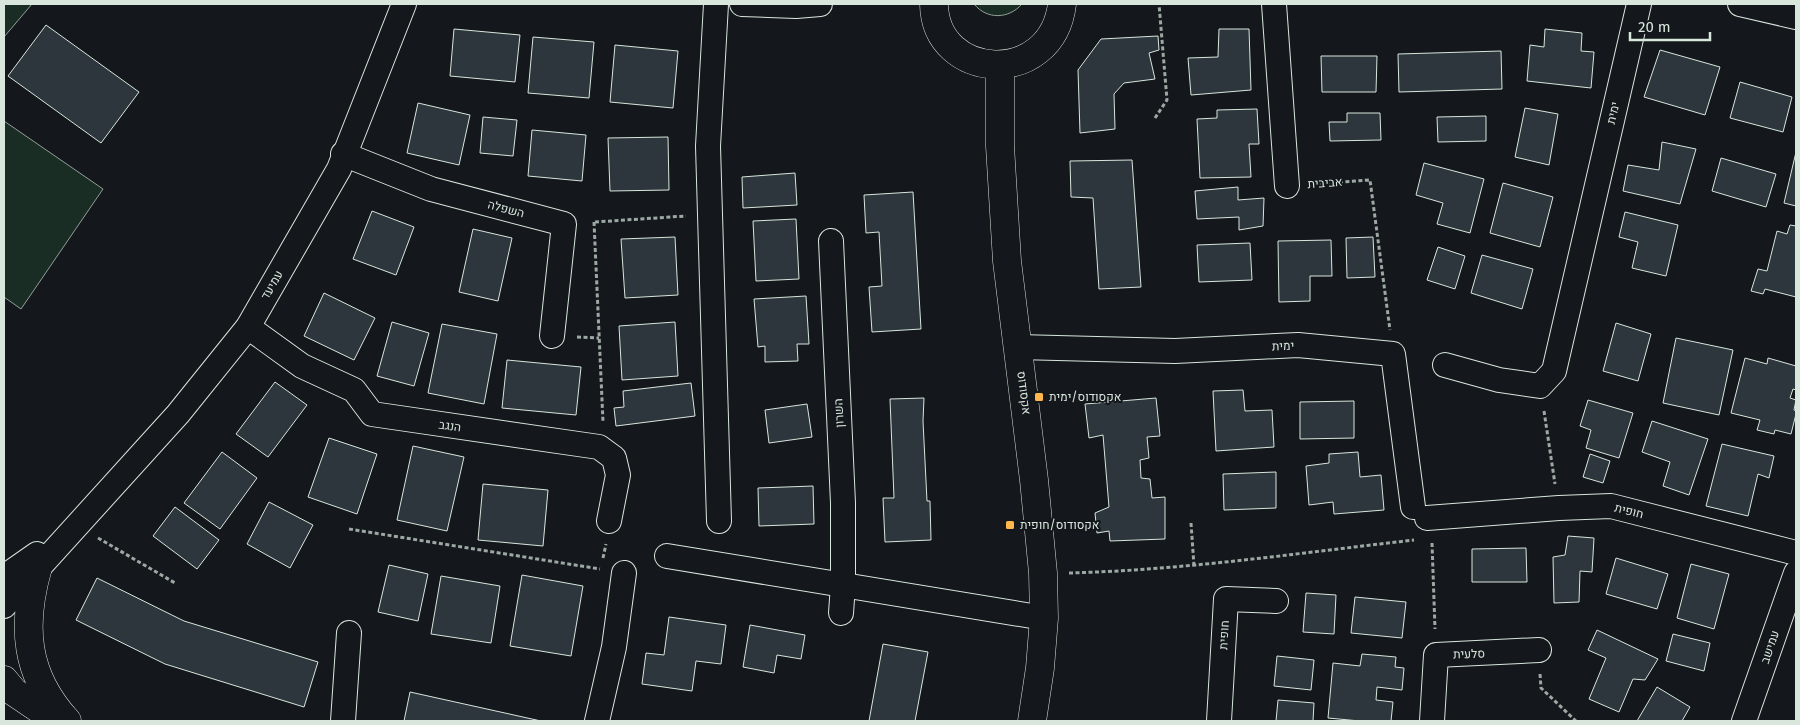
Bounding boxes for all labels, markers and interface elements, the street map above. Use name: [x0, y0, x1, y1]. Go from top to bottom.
scale bar: [1630, 10, 1710, 42]
text: 20 m: [1638, 18, 1671, 36]
street label: ימית: [1604, 101, 1622, 125]
street label: אביבית: [1307, 175, 1343, 191]
street label: השפלה: [486, 197, 526, 221]
street label: עמיעד: [258, 268, 286, 302]
street label: ימית: [1272, 339, 1294, 353]
street label: אקסודוס: [1014, 370, 1034, 416]
place label: אקסודוס/ימית: [1049, 390, 1122, 404]
marker: אקסודוס/ימית: [1033, 391, 1045, 403]
street label: השרון: [831, 398, 847, 428]
street label: הנגב: [438, 418, 462, 434]
street label: חופית: [1613, 501, 1645, 521]
place label: אקסודוס/חופית: [1020, 518, 1100, 532]
marker: אקסודוס/חופית: [1004, 519, 1016, 531]
street label: חופית: [1216, 620, 1232, 650]
street label: עמישב: [1758, 629, 1782, 665]
street label: סלעית: [1453, 646, 1485, 662]

